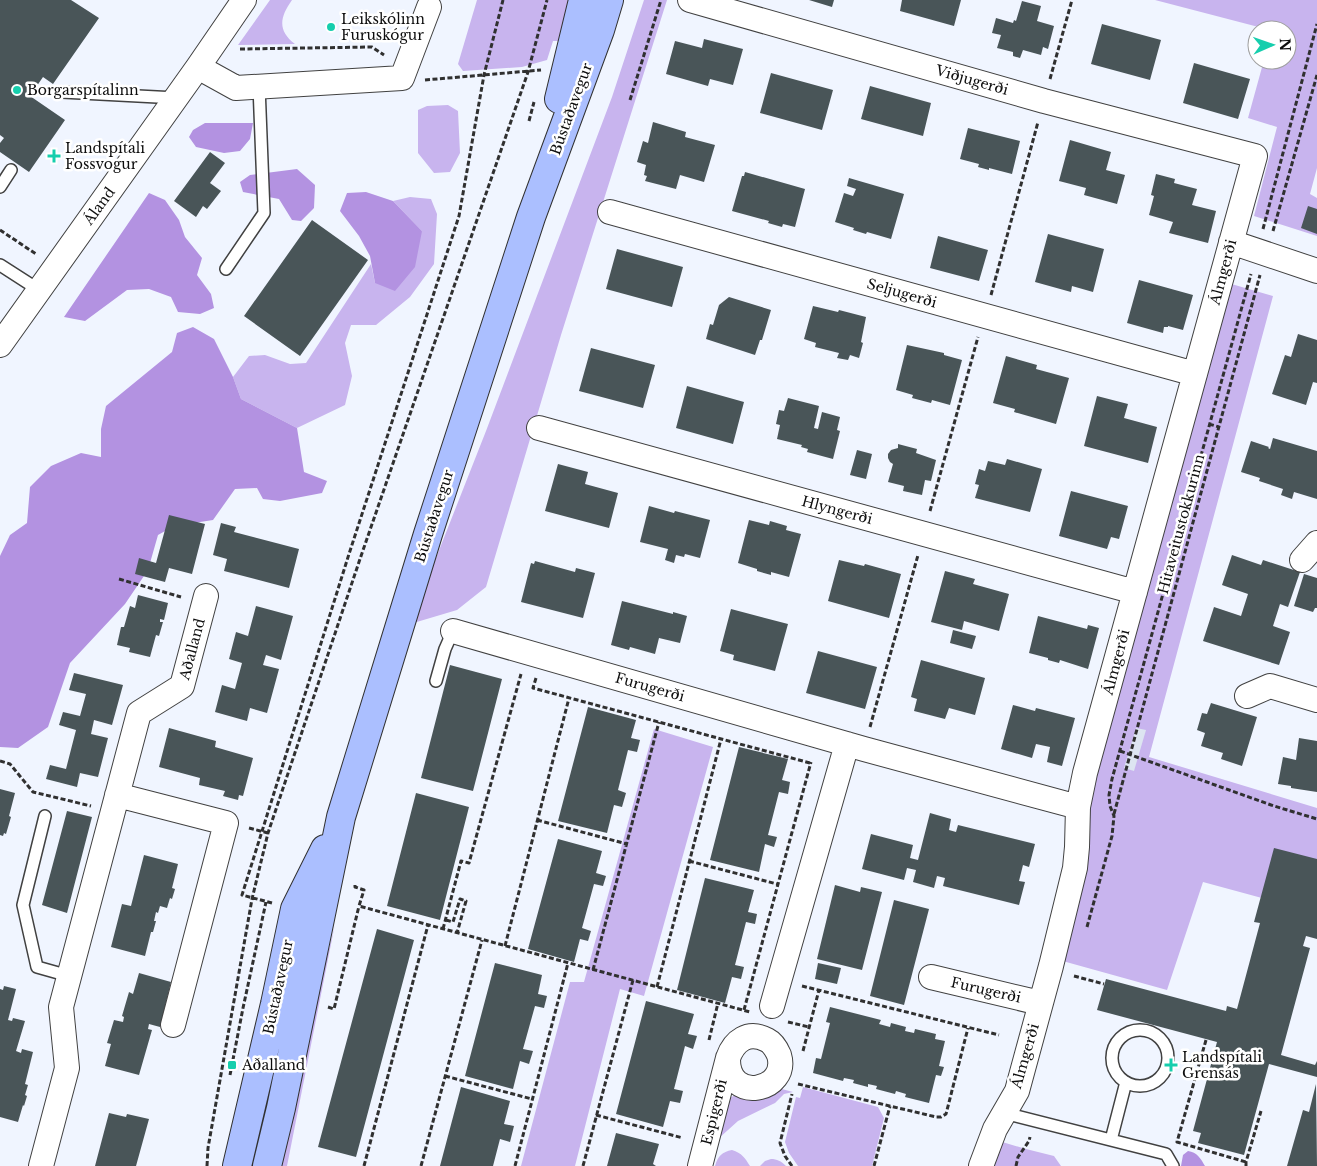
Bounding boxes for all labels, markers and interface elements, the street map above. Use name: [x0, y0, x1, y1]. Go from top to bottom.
place label: Leikskólinn Furuskógur: [341, 10, 425, 44]
north arrow: [1247, 20, 1297, 70]
marker: Leikskólinn Furuskógur: [325, 21, 337, 33]
text: N: [1276, 38, 1294, 51]
street label: Bústaðavegur: [546, 60, 596, 157]
street label: Viðjugerði: [933, 61, 1011, 99]
place label: Borgarspítalinn: [27, 81, 139, 99]
marker: Borgarspítalinn: [11, 84, 23, 96]
place label: Landspítali Fossvogur: [65, 139, 145, 173]
marker: Landspítali Fossvogur: [47, 149, 61, 163]
street label: Áland: [79, 183, 119, 229]
street label: Álmgerði: [1205, 237, 1240, 308]
street label: Seljugerði: [865, 274, 939, 312]
street label: Hitaveitustokkurinn: [1154, 452, 1208, 596]
street label: Bústaðavegur: [411, 467, 458, 565]
street label: Hlyngerði: [800, 492, 875, 528]
street label: Aðalland: [175, 616, 209, 683]
street label: Álmgerði: [1098, 627, 1133, 698]
street label: Furugerði: [613, 669, 687, 706]
street label: Bústaðavegur: [259, 938, 297, 1036]
street label: Furugerði: [949, 973, 1023, 1007]
street label: Álmgerði: [1007, 1021, 1043, 1092]
place label: Landspítali Grensás: [1182, 1048, 1262, 1082]
place label: Aðalland: [241, 1056, 306, 1074]
marker: Landspítali Grensás: [1164, 1058, 1178, 1072]
marker: Aðalland: [226, 1059, 238, 1071]
street label: Espigerði: [697, 1077, 731, 1147]

